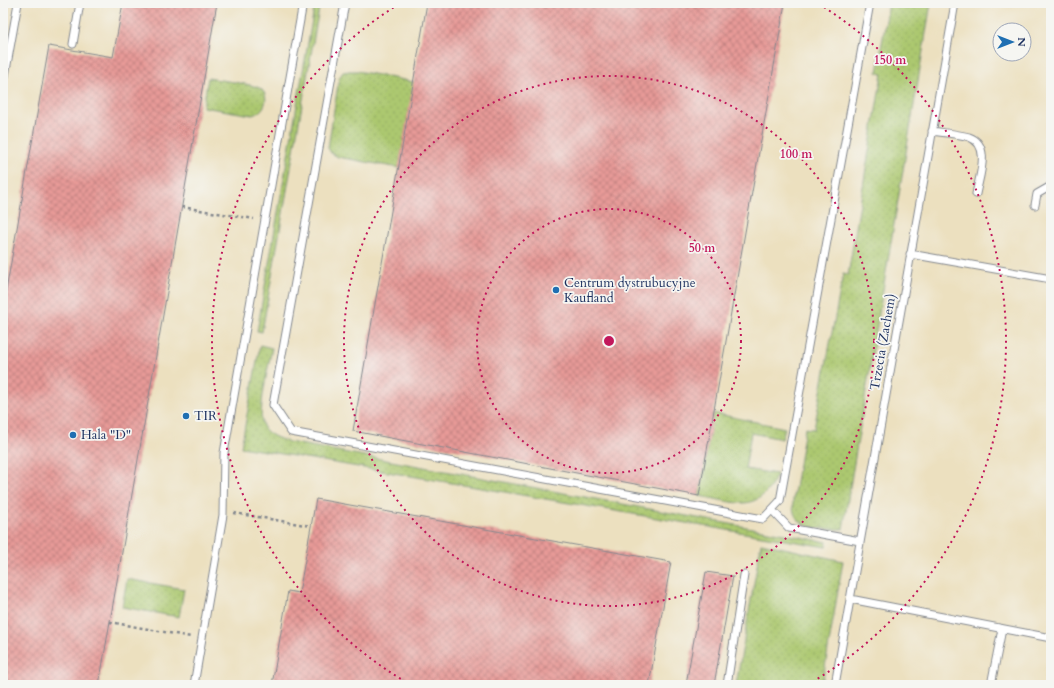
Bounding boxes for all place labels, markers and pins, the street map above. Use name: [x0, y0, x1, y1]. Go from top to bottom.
place label: Centrum dystrubucyjne Kaufland: [564, 274, 696, 307]
marker: Centrum dystrubucyjne Kaufland: [551, 285, 561, 295]
centre of rings: [602, 334, 616, 348]
place label: TIR: [194, 407, 217, 425]
marker: TIR: [181, 411, 191, 421]
place label: Hala "D": [81, 426, 131, 444]
marker: Hala "D": [68, 430, 78, 440]

